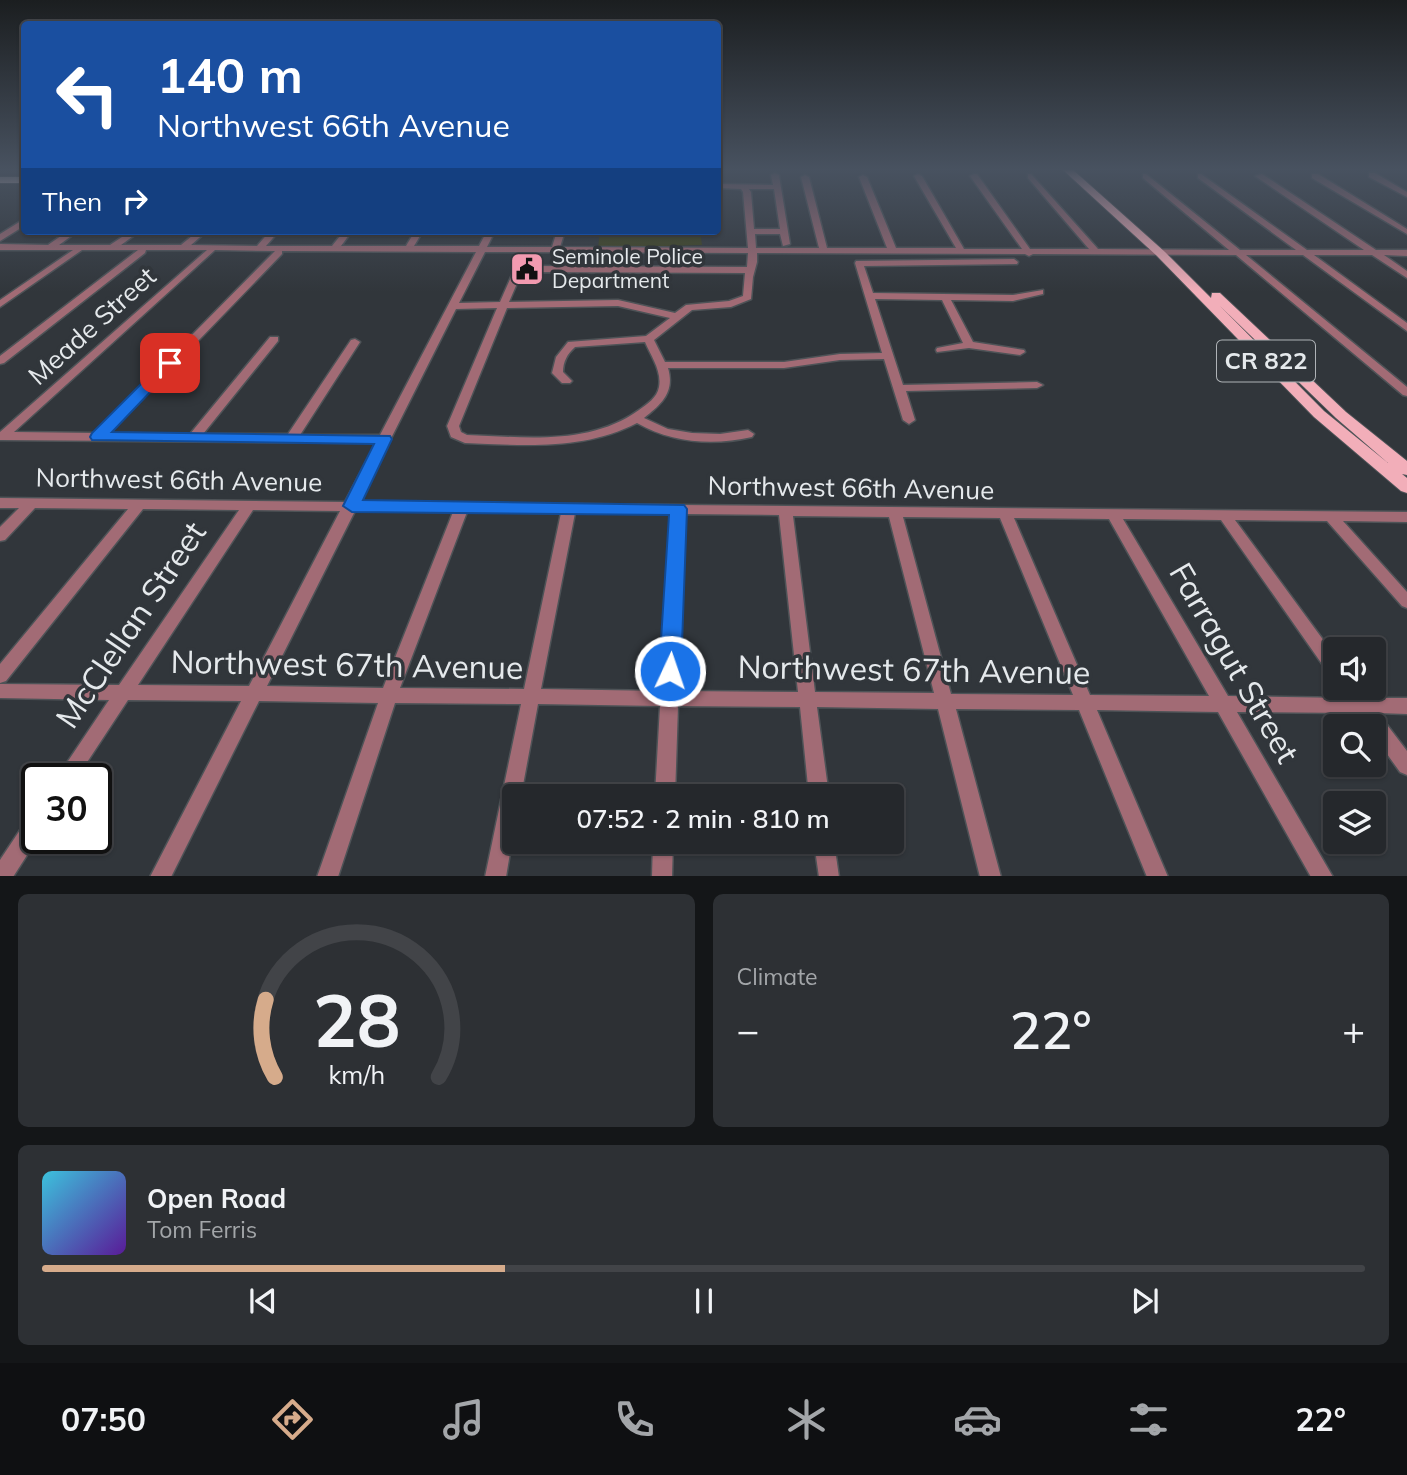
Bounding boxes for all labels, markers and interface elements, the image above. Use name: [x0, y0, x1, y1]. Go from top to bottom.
text: 140 m: [157, 44, 303, 105]
icon: left: [42, 49, 133, 140]
text: Northwest 66th Avenue: [157, 105, 510, 145]
icon: right: [116, 182, 154, 220]
text: Then: [42, 185, 102, 218]
place label: Seminole Police Department: [552, 243, 703, 293]
public building icon: Seminole Police Department: [508, 250, 546, 288]
street label: Meade Street: [21, 260, 162, 392]
pin: [140, 333, 200, 393]
road number: CR 822: [1217, 340, 1315, 382]
icon: arrive: [151, 344, 189, 382]
street label: Northwest 66th Avenue: [35, 461, 323, 498]
street label: Northwest 66th Avenue: [707, 469, 995, 506]
street label: McClellan Street: [46, 514, 214, 735]
street label: Farragut Street: [1161, 555, 1308, 770]
position arrow: [633, 634, 707, 708]
map controls: [1323, 637, 1386, 854]
button: sound: [1323, 637, 1386, 700]
street label: Northwest 67th Avenue: [170, 641, 524, 687]
street label: Northwest 67th Avenue: [737, 646, 1091, 692]
button: search: [1323, 714, 1386, 777]
speed limit sign: 30: [21, 763, 112, 854]
button: layers: [1323, 791, 1386, 854]
text: 07:52 · 2 min · 810 m: [576, 802, 830, 835]
text: Climate: [737, 962, 818, 991]
text: 28: [313, 974, 400, 1065]
text: 22°: [1010, 997, 1092, 1062]
text: −: [737, 1006, 759, 1054]
text: +: [1342, 1006, 1365, 1054]
text: km/h: [328, 1058, 385, 1089]
text: Open Road: [147, 1182, 286, 1215]
text: Tom Ferris: [147, 1215, 257, 1244]
icon: previous: [244, 1282, 282, 1320]
icon: pause: [685, 1282, 723, 1320]
icon: next: [1126, 1282, 1164, 1320]
icon: directions: [268, 1395, 317, 1444]
icon: music: [439, 1395, 488, 1444]
icon: phone: [610, 1395, 659, 1444]
icon: climate: [782, 1395, 831, 1444]
icon: car: [953, 1395, 1002, 1444]
icon: filters: [1124, 1395, 1173, 1444]
text: 07:50: [61, 1399, 146, 1439]
text: 22°: [1295, 1399, 1346, 1439]

